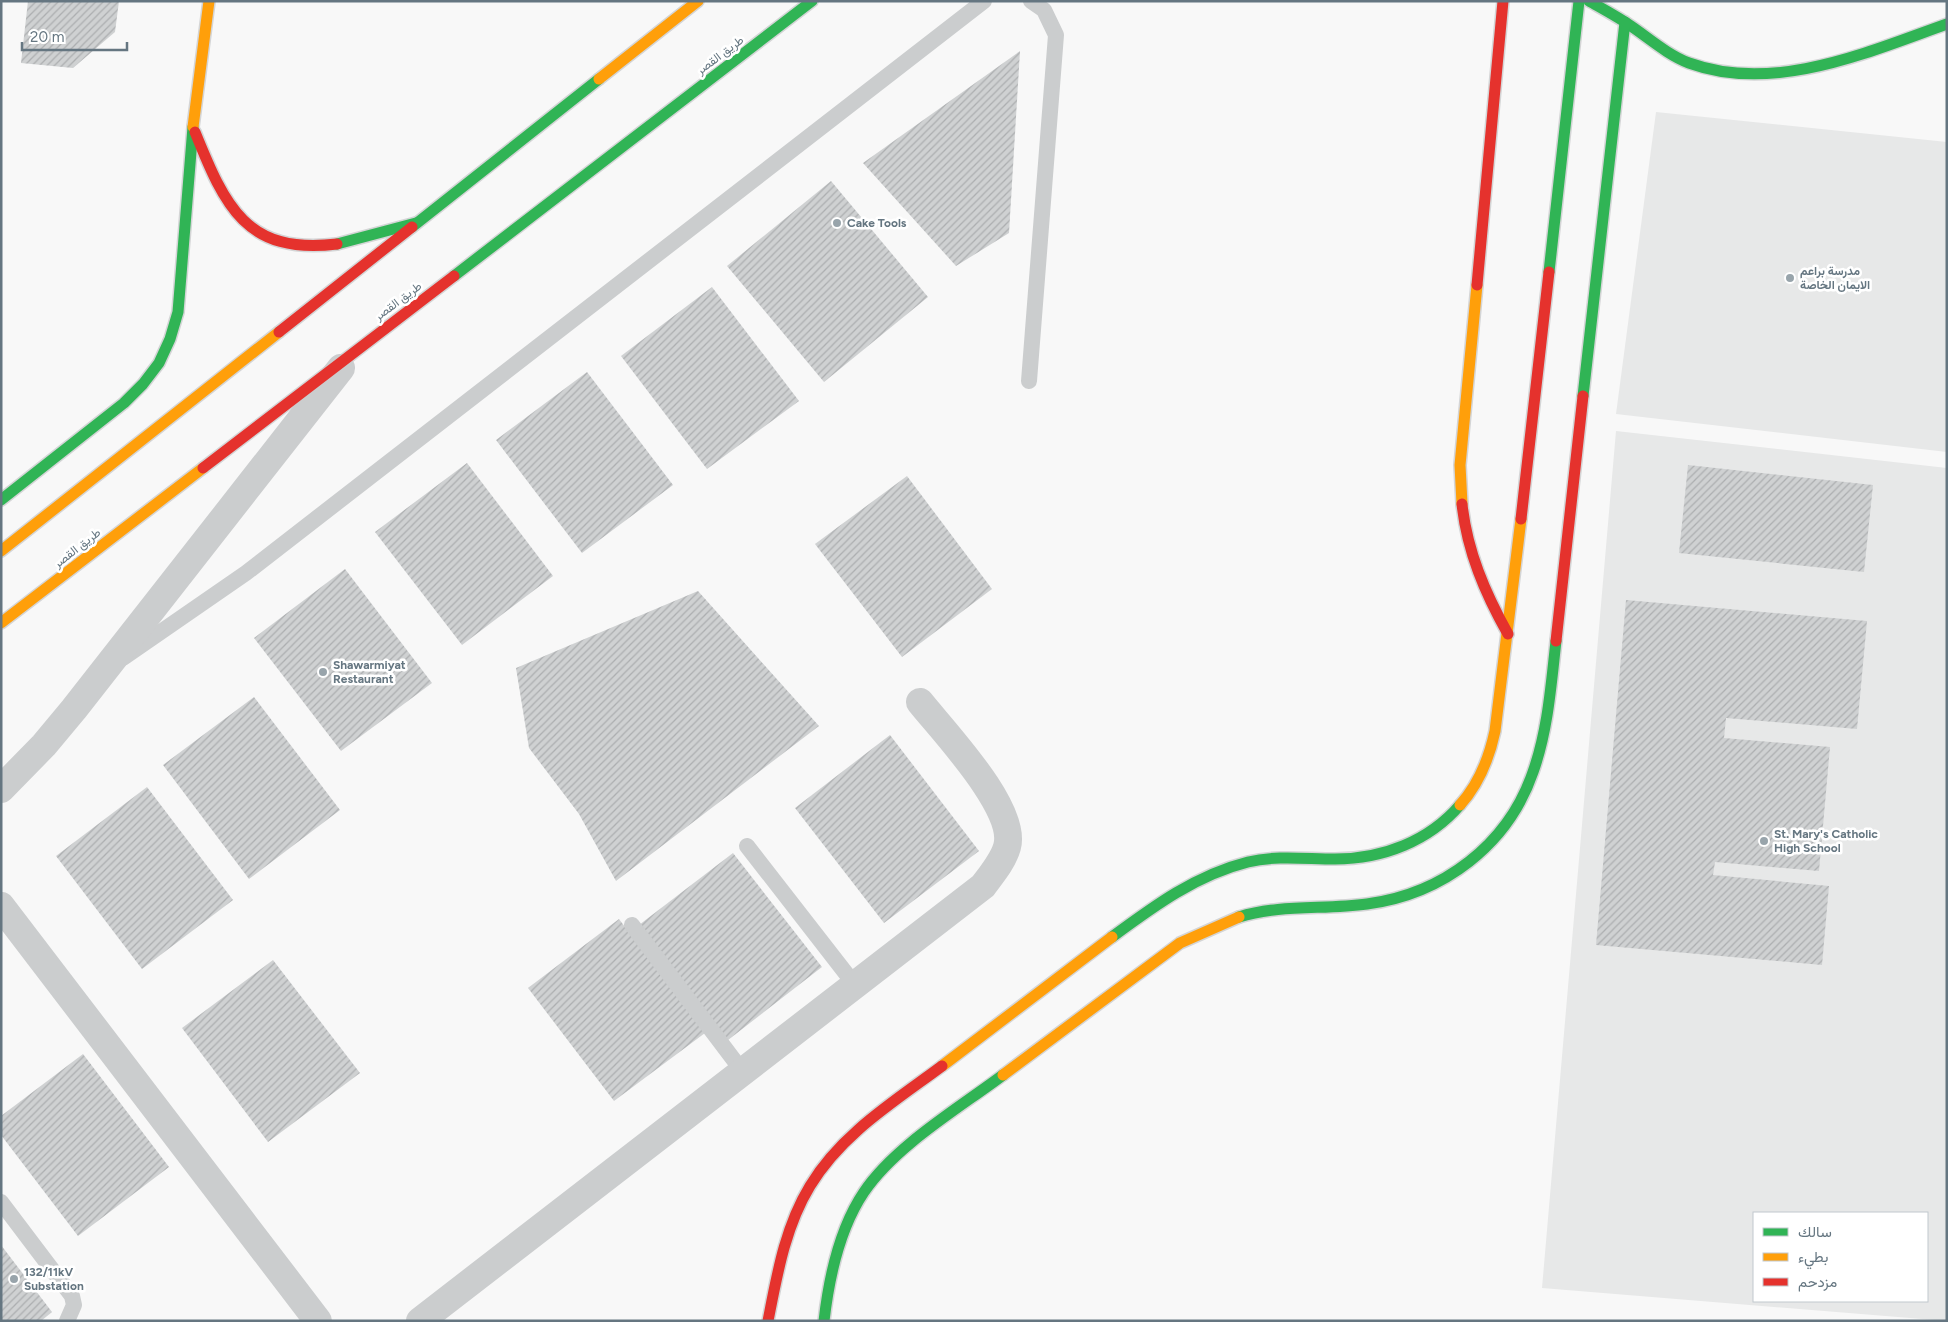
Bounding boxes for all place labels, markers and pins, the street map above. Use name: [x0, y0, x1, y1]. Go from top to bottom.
place label: Cake Tools: [847, 216, 907, 230]
marker: Cake Tools: [831, 217, 843, 229]
place label: مدرسة براعم الايمان الخاصة: [1800, 264, 1870, 292]
marker: مدرسة براعم الايمان الخاصة: [1784, 272, 1796, 284]
place label: Shawarmiyat Restaurant: [333, 658, 406, 686]
marker: Shawarmiyat Restaurant: [317, 666, 329, 678]
place label: St. Mary's Catholic High School: [1774, 827, 1878, 855]
marker: St. Mary's Catholic High School: [1758, 835, 1770, 847]
place label: 132/11kV Substation: [24, 1265, 84, 1293]
marker: 132/11kV Substation: [8, 1273, 20, 1285]

